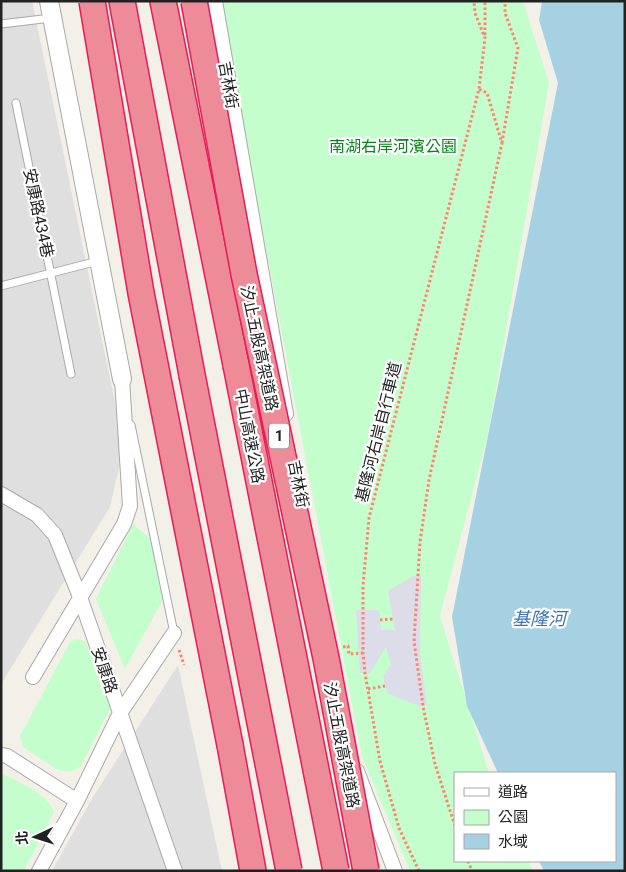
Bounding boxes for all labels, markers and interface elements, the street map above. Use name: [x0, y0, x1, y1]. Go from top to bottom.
street label: 吉林街: [215, 60, 242, 110]
park label: 南湖右岸河濱公園: [329, 137, 457, 156]
street label: 安康路434巷: [20, 167, 57, 260]
street label: 汐止五股高架道路: [237, 284, 282, 413]
street label: 基隆河右岸自行車道: [352, 360, 405, 504]
street label: 中山高速公路: [231, 387, 268, 485]
road number: 1: [269, 424, 289, 448]
street label: 吉林街: [285, 459, 312, 509]
water label: 基隆河: [512, 608, 569, 629]
street label: 安康路: [88, 644, 121, 696]
street label: 汐止五股高架道路: [320, 680, 363, 810]
legend: [454, 772, 616, 862]
text: 道路: [498, 783, 528, 801]
text: 公園: [498, 808, 528, 826]
north arrow: [10, 812, 60, 862]
text: 北: [14, 830, 31, 845]
text: 水域: [498, 833, 528, 851]

